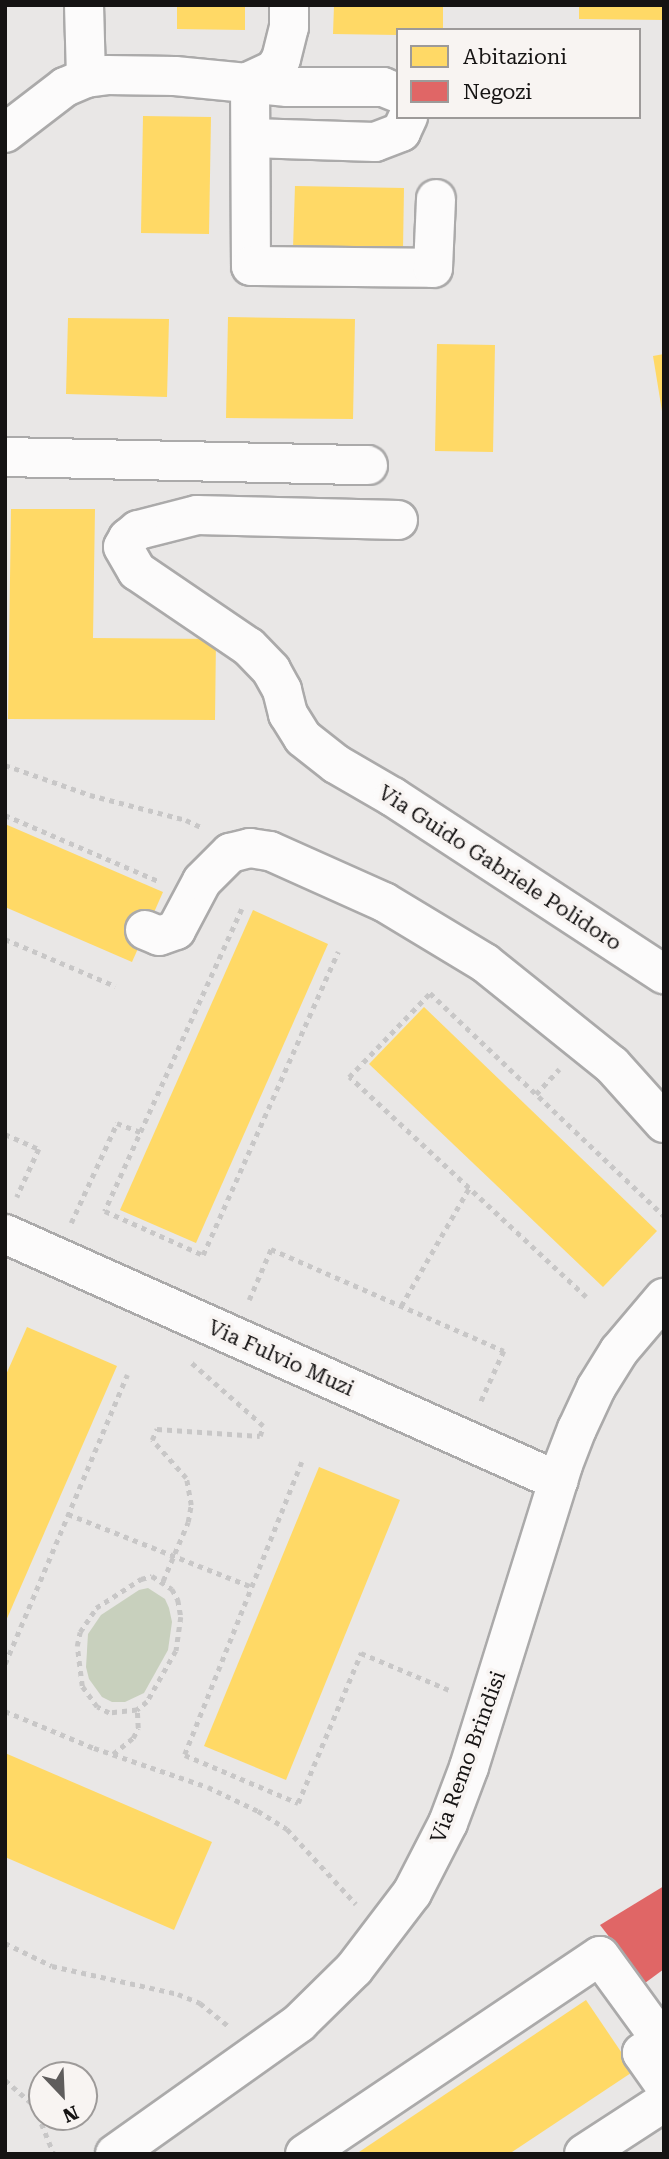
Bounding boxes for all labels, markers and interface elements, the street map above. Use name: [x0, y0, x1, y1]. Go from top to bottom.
legend: [396, 28, 641, 119]
text: Abitazioni: [463, 45, 567, 69]
text: Negozi: [463, 80, 532, 104]
street label: Via Guido Gabriele Polidoro: [374, 780, 626, 956]
street label: Via Fulvio Muzi: [204, 1315, 358, 1401]
street label: Via Remo Brindisi: [425, 1668, 511, 1846]
north arrow: [28, 2061, 98, 2131]
text: N: [59, 2101, 82, 2127]

